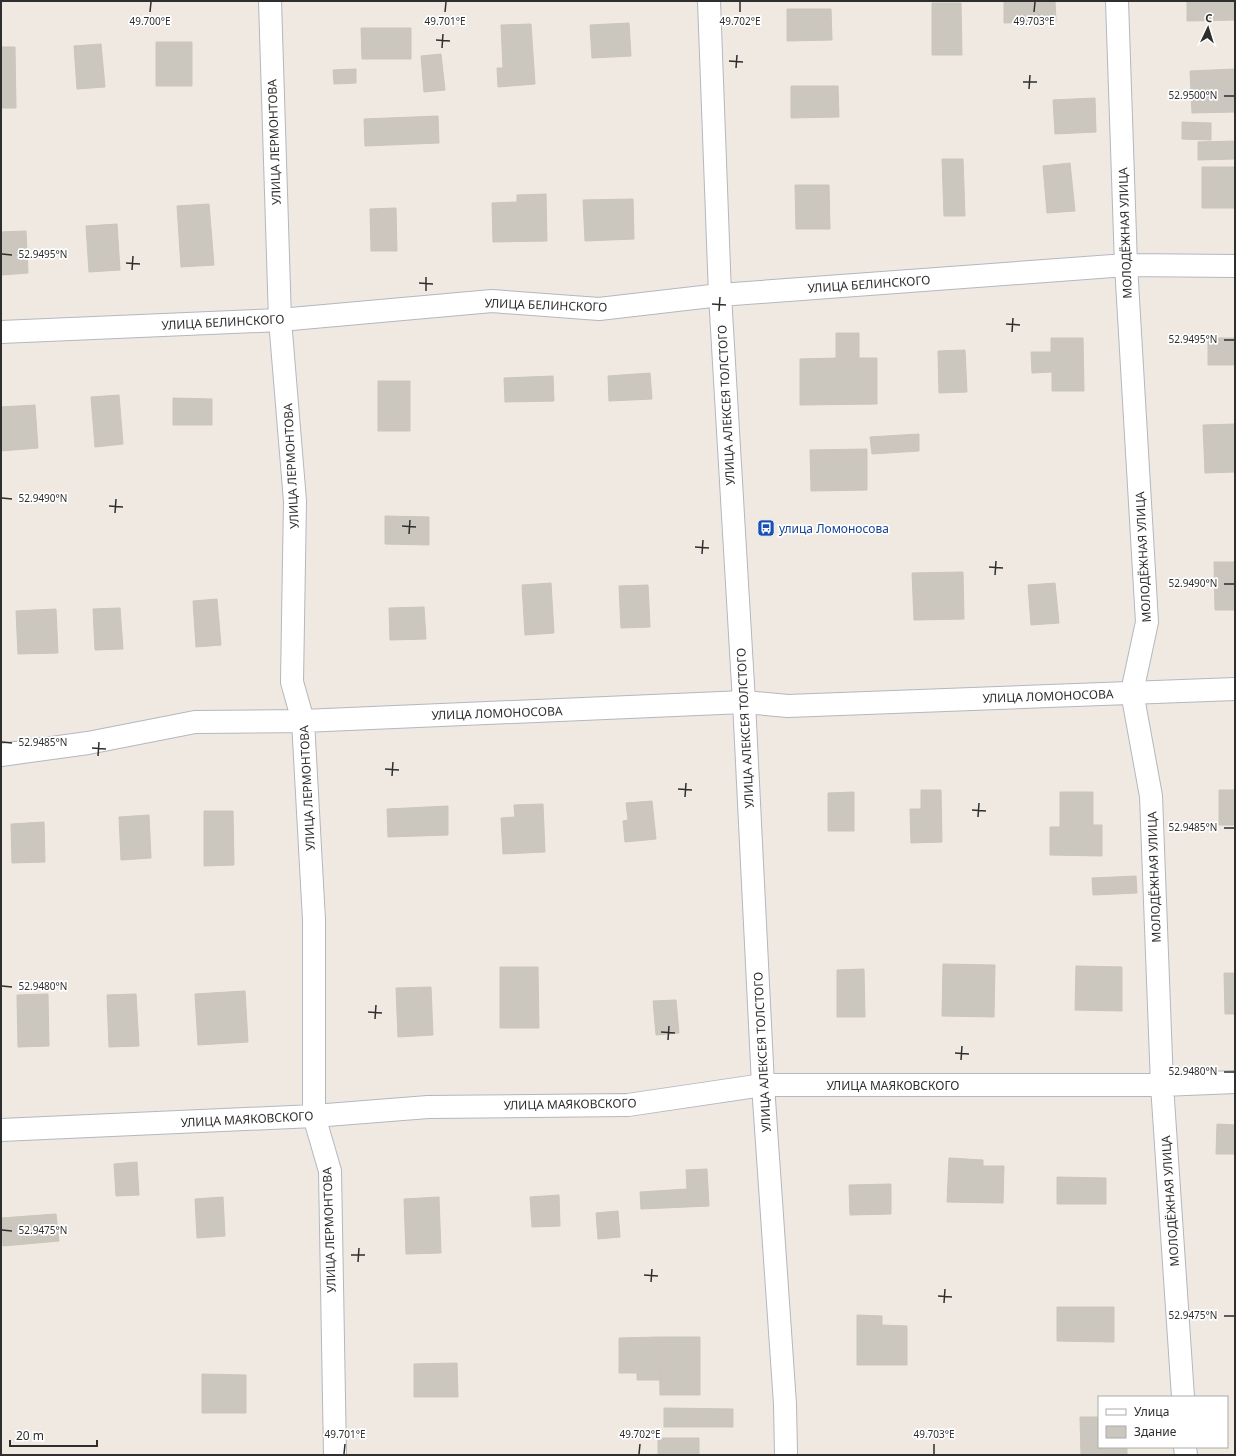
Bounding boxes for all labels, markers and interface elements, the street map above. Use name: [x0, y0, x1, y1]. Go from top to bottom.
north arrow: [1188, 8, 1228, 48]
text: С: [1205, 10, 1213, 25]
text: 49.700°E: [129, 14, 171, 28]
text: 49.701°E: [424, 14, 466, 28]
text: 49.702°E: [719, 14, 761, 28]
text: 49.703°E: [1013, 14, 1055, 28]
street label: УЛИЦА ЛЕРМОНТОВА: [263, 79, 285, 205]
text: 52.9500°N: [1169, 88, 1217, 102]
street label: МОЛОДЁЖНАЯ УЛИЦА: [1114, 167, 1136, 299]
text: 52.9495°N: [19, 247, 67, 261]
street label: УЛИЦА БЕЛИНСКОГО: [807, 271, 931, 297]
street label: УЛИЦА БЕЛИНСКОГО: [484, 294, 608, 316]
street label: УЛИЦА БЕЛИНСКОГО: [161, 310, 285, 334]
street label: УЛИЦА АЛЕКСЕЯ ТОЛСТОГО: [713, 324, 739, 486]
text: 52.9495°N: [1169, 332, 1217, 346]
street label: УЛИЦА ЛЕРМОНТОВА: [279, 402, 303, 529]
text: 52.9490°N: [19, 491, 67, 505]
street label: МОЛОДЁЖНАЯ УЛИЦА: [1131, 491, 1155, 623]
bus stop icon: улица Ломоносова: [756, 518, 776, 538]
place label: улица Ломоносова: [779, 520, 889, 537]
text: 52.9490°N: [1169, 576, 1217, 590]
street label: УЛИЦА АЛЕКСЕЯ ТОЛСТОГО: [732, 647, 758, 809]
street label: УЛИЦА ЛОМОНОСОВА: [982, 685, 1114, 707]
street label: УЛИЦА ЛОМОНОСОВА: [431, 702, 563, 724]
street label: УЛИЦА ЛЕРМОНТОВА: [295, 724, 319, 851]
text: 52.9485°N: [19, 735, 67, 749]
street label: МОЛОДЁЖНАЯ УЛИЦА: [1143, 811, 1165, 943]
text: 52.9485°N: [1169, 820, 1217, 834]
street label: УЛИЦА АЛЕКСЕЯ ТОЛСТОГО: [749, 971, 775, 1133]
text: 52.9480°N: [19, 979, 67, 993]
text: 52.9480°N: [1169, 1064, 1217, 1078]
street label: УЛИЦА МАЯКОВСКОГО: [827, 1077, 959, 1094]
street label: УЛИЦА МАЯКОВСКОГО: [503, 1094, 637, 1114]
street label: УЛИЦА МАЯКОВСКОГО: [180, 1107, 314, 1131]
street label: МОЛОДЁЖНАЯ УЛИЦА: [1157, 1135, 1183, 1267]
street label: УЛИЦА ЛЕРМОНТОВА: [318, 1167, 340, 1293]
text: 52.9475°N: [19, 1223, 67, 1237]
text: 52.9475°N: [1169, 1308, 1217, 1322]
legend: [1098, 1396, 1228, 1448]
text: Улица: [1134, 1403, 1169, 1420]
scale bar: [10, 1422, 97, 1448]
text: Здание: [1134, 1423, 1177, 1440]
text: 20 m: [16, 1427, 44, 1444]
text: 49.701°E: [324, 1427, 366, 1441]
text: 49.702°E: [619, 1427, 661, 1441]
text: 49.703°E: [913, 1427, 955, 1441]

